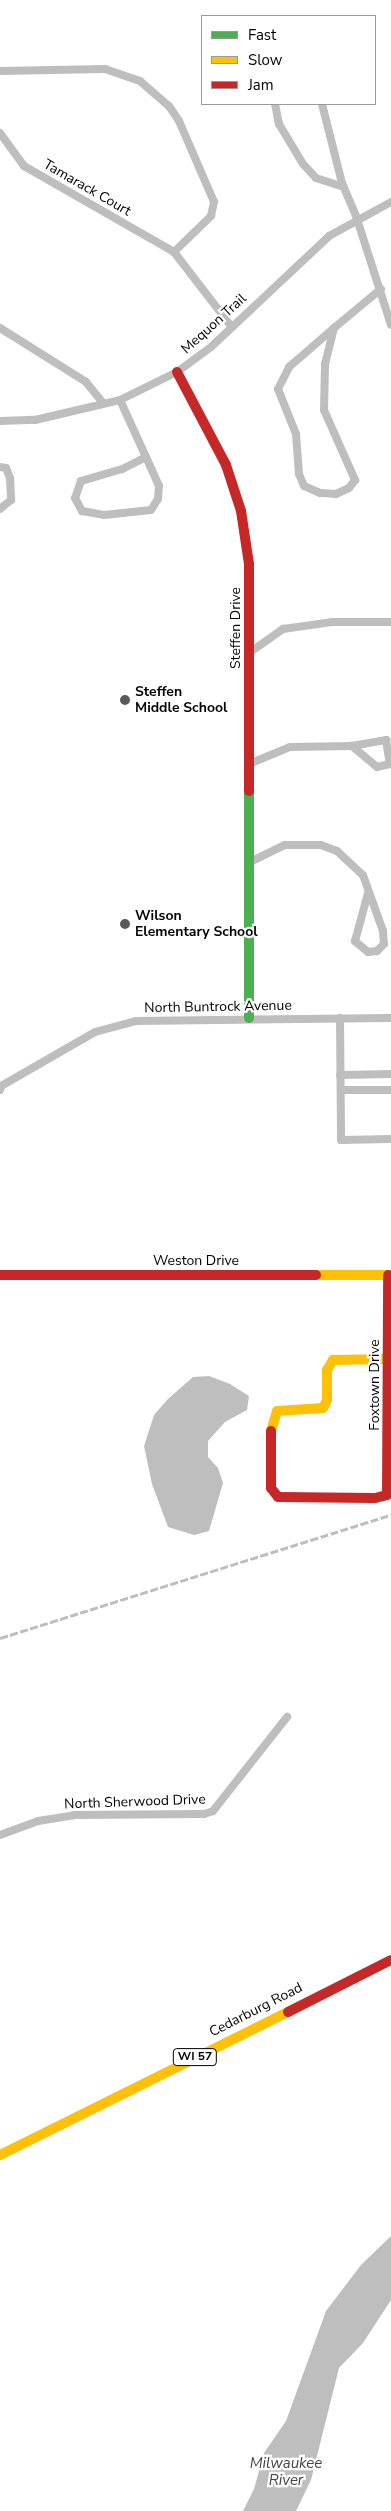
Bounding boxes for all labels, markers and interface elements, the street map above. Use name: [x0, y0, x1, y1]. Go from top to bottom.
legend: [201, 15, 376, 105]
text: Fast: [248, 25, 276, 45]
text: Slow: [248, 50, 282, 70]
text: Jam: [248, 75, 274, 95]
street label: Tamarack Court: [40, 156, 134, 220]
street label: Mequon Trail: [178, 290, 250, 358]
street label: Steffen Drive: [228, 587, 244, 669]
place label: Steffen Middle School: [135, 684, 228, 716]
marker: Steffen Middle School: [119, 694, 131, 706]
place label: Wilson Elementary School: [135, 908, 258, 940]
marker: Wilson Elementary School: [119, 918, 131, 930]
street label: North Buntrock Avenue: [144, 997, 292, 1017]
street label: Weston Drive: [153, 1253, 239, 1269]
street label: Foxtown Drive: [367, 1339, 383, 1431]
street label: North Sherwood Drive: [64, 1791, 206, 1813]
street label: Cedarburg Road: [207, 1979, 305, 2041]
road number: WI 57: [172, 2048, 218, 2066]
water label: Milwaukee River: [250, 2454, 322, 2489]

